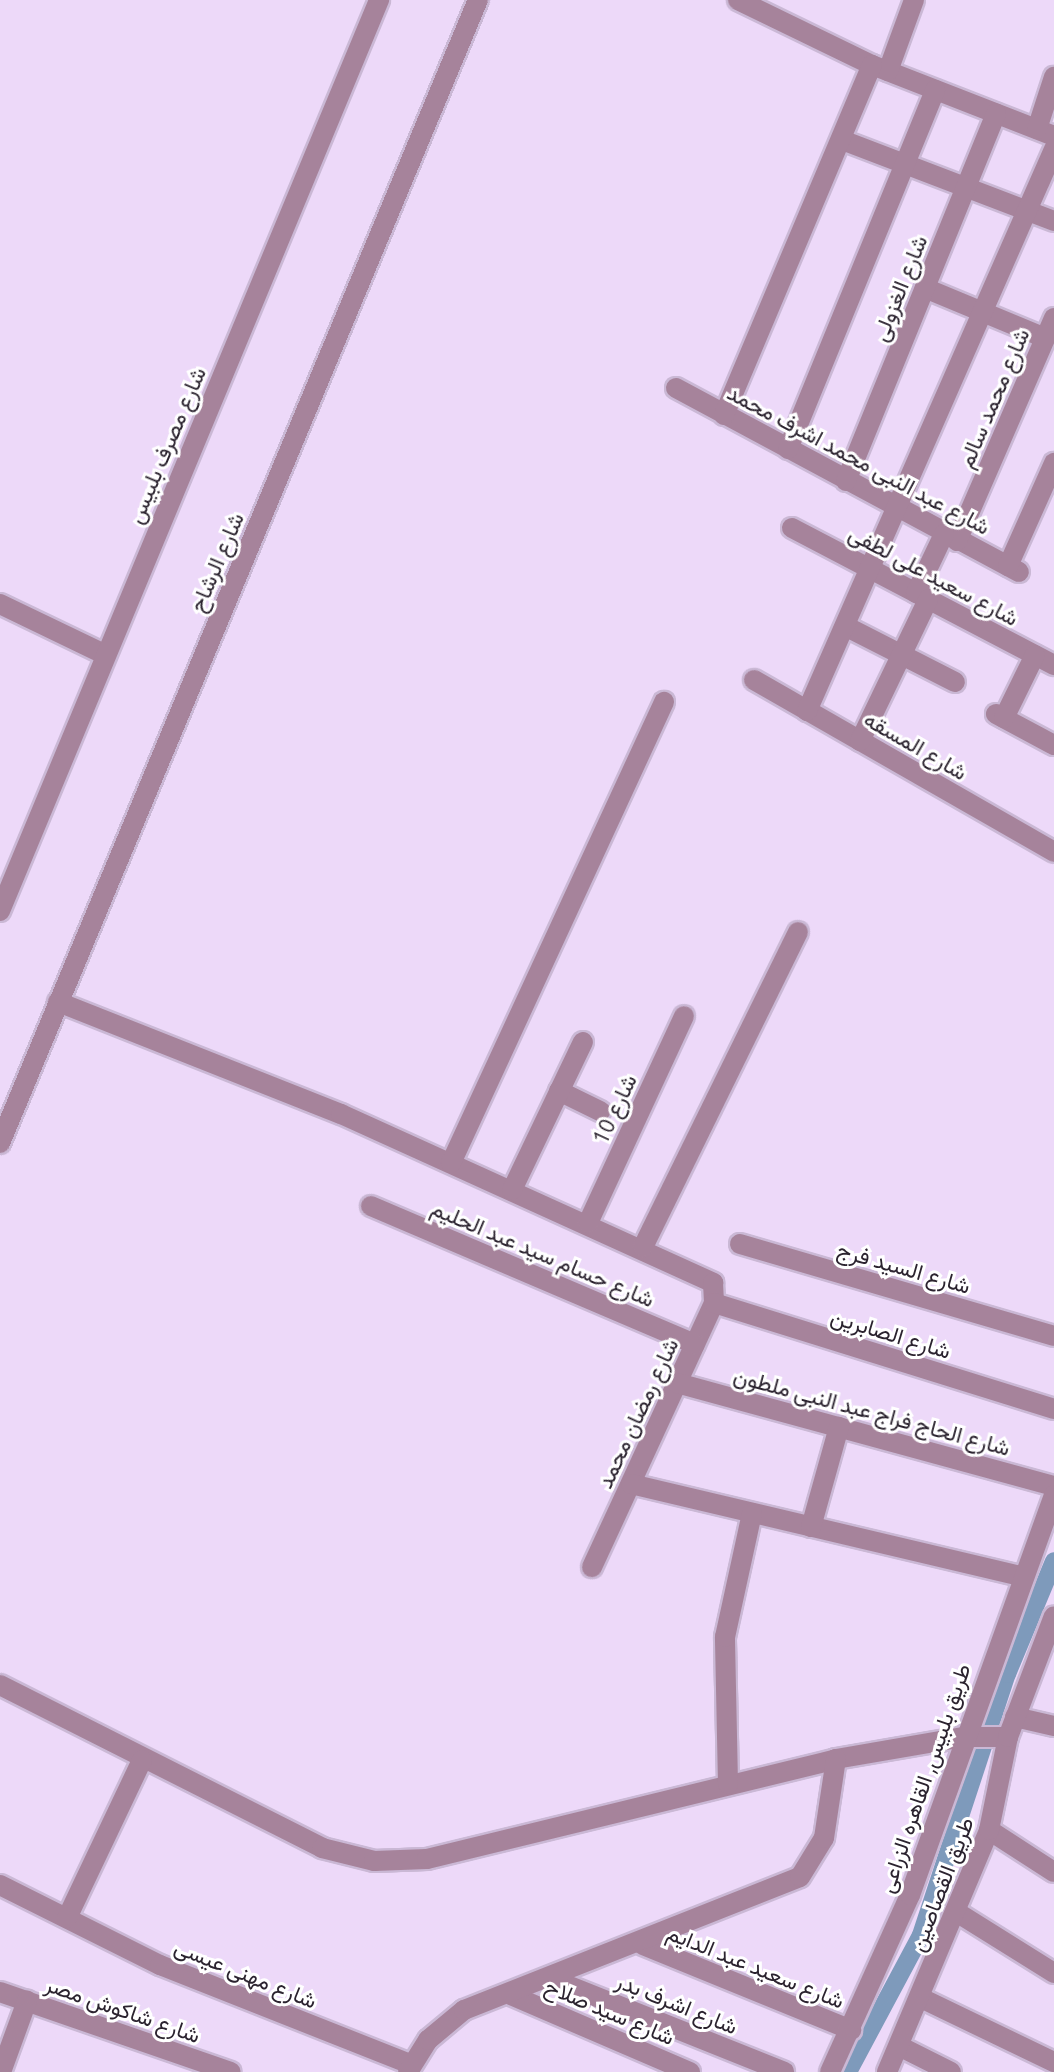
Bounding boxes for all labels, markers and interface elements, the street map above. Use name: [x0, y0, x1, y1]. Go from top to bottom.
street label: شارع الغزولى: [866, 231, 932, 345]
street label: شارع محمد سالم: [952, 324, 1034, 472]
street label: شارع مصرف بلبيس: [121, 363, 211, 527]
street label: شارع عبد النبى محمد اشرف محمد: [723, 378, 995, 540]
street label: شارع الرشاح: [183, 508, 249, 616]
street label: شارع سعيد على لطفى: [845, 519, 1023, 631]
street label: شارع المسقه: [860, 705, 972, 785]
street label: شارع 10: [586, 1070, 642, 1148]
street label: شارع حسام سيد عبد الحليم: [428, 1194, 658, 1312]
street label: شارع السيد فرج: [834, 1235, 974, 1299]
street label: شارع الصابرين: [828, 1302, 954, 1364]
street label: شارع رمضان محمد: [591, 1334, 683, 1492]
street label: شارع الحاج فراج عبد النبى ملطون: [731, 1361, 1013, 1461]
street label: طريق بلبيس, القاهره الزراعى: [872, 1660, 976, 1896]
street label: طريق القصاصين: [903, 1813, 979, 1955]
street label: شارع سعيد عبد الدايم: [664, 1918, 848, 2014]
street label: شارع مهنى عيسى: [171, 1932, 321, 2014]
street label: شارع اشرف بدر: [612, 1967, 742, 2039]
street label: شارع شاكوش مصر: [42, 1970, 204, 2048]
street label: شارع سيد صلاح: [541, 1972, 679, 2050]

